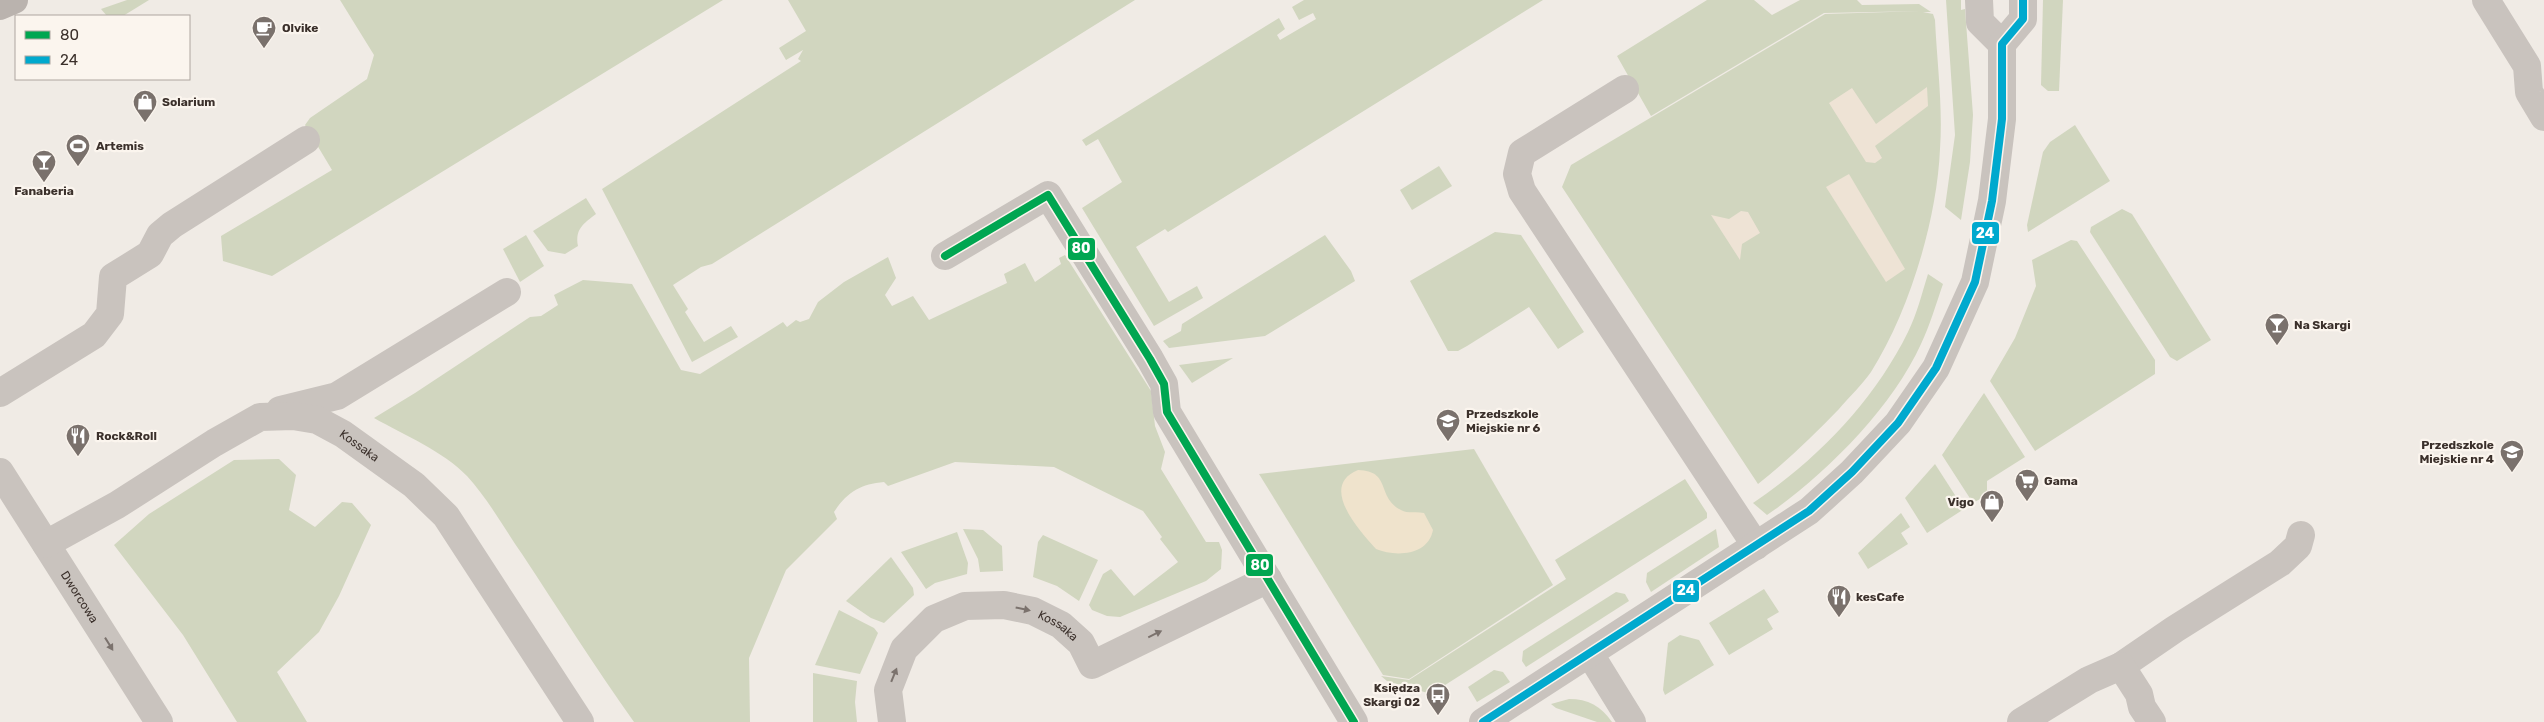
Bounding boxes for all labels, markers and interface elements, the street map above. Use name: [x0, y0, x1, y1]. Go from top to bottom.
legend: [15, 15, 190, 80]
cafe icon: Olvike: [251, 15, 277, 49]
place label: Olvike: [282, 21, 318, 35]
text: 80: [60, 26, 79, 44]
text: 24: [60, 51, 78, 69]
shop icon: Solarium: [132, 89, 158, 123]
place label: Solarium: [162, 95, 215, 109]
sports icon: Artemis: [65, 133, 91, 167]
place label: Artemis: [96, 139, 144, 153]
bar icon: Fanaberia: [31, 149, 57, 183]
place label: Fanaberia: [14, 184, 74, 198]
line badge: 24: [1971, 221, 2000, 245]
text: 24: [1976, 225, 1995, 242]
line badge: 80: [1067, 237, 1096, 261]
text: 80: [1072, 240, 1091, 257]
bar icon: Na Skargi: [2264, 312, 2290, 346]
place label: Na Skargi: [2294, 318, 2351, 332]
place label: Przedszkole Miejskie nr 6: [1466, 407, 1540, 435]
school or university icon: Przedszkole Miejskie nr 6: [1435, 408, 1461, 442]
restaurant icon: Rock&Roll: [65, 423, 91, 457]
street label: Kossaka: [337, 427, 382, 465]
place label: Rock&Roll: [96, 429, 157, 443]
place label: Przedszkole Miejskie nr 4: [2419, 438, 2494, 466]
school or university icon: Przedszkole Miejskie nr 4: [2499, 439, 2525, 473]
supermarket icon: Gama: [2014, 468, 2040, 502]
place label: Gama: [2044, 474, 2078, 488]
shop icon: Vigo: [1979, 489, 2005, 523]
place label: Vigo: [1947, 495, 1974, 509]
line badge: 80: [1245, 553, 1274, 577]
text: 80: [1251, 557, 1270, 574]
street label: Dworcowa: [58, 568, 101, 625]
line badge: 24: [1672, 579, 1700, 603]
text: 24: [1677, 582, 1696, 599]
restaurant icon: kesCafe: [1826, 584, 1852, 618]
place label: kesCafe: [1856, 590, 1904, 604]
one-way arrow: [1016, 605, 1031, 613]
street label: Kossaka: [1036, 608, 1081, 644]
one-way arrow: [1148, 630, 1162, 638]
one-way arrow: [105, 637, 114, 651]
one-way arrow: [890, 668, 898, 682]
place label: Księdza Skargi 02: [1363, 681, 1420, 709]
bus stop icon: Księdza Skargi 02: [1425, 682, 1451, 716]

